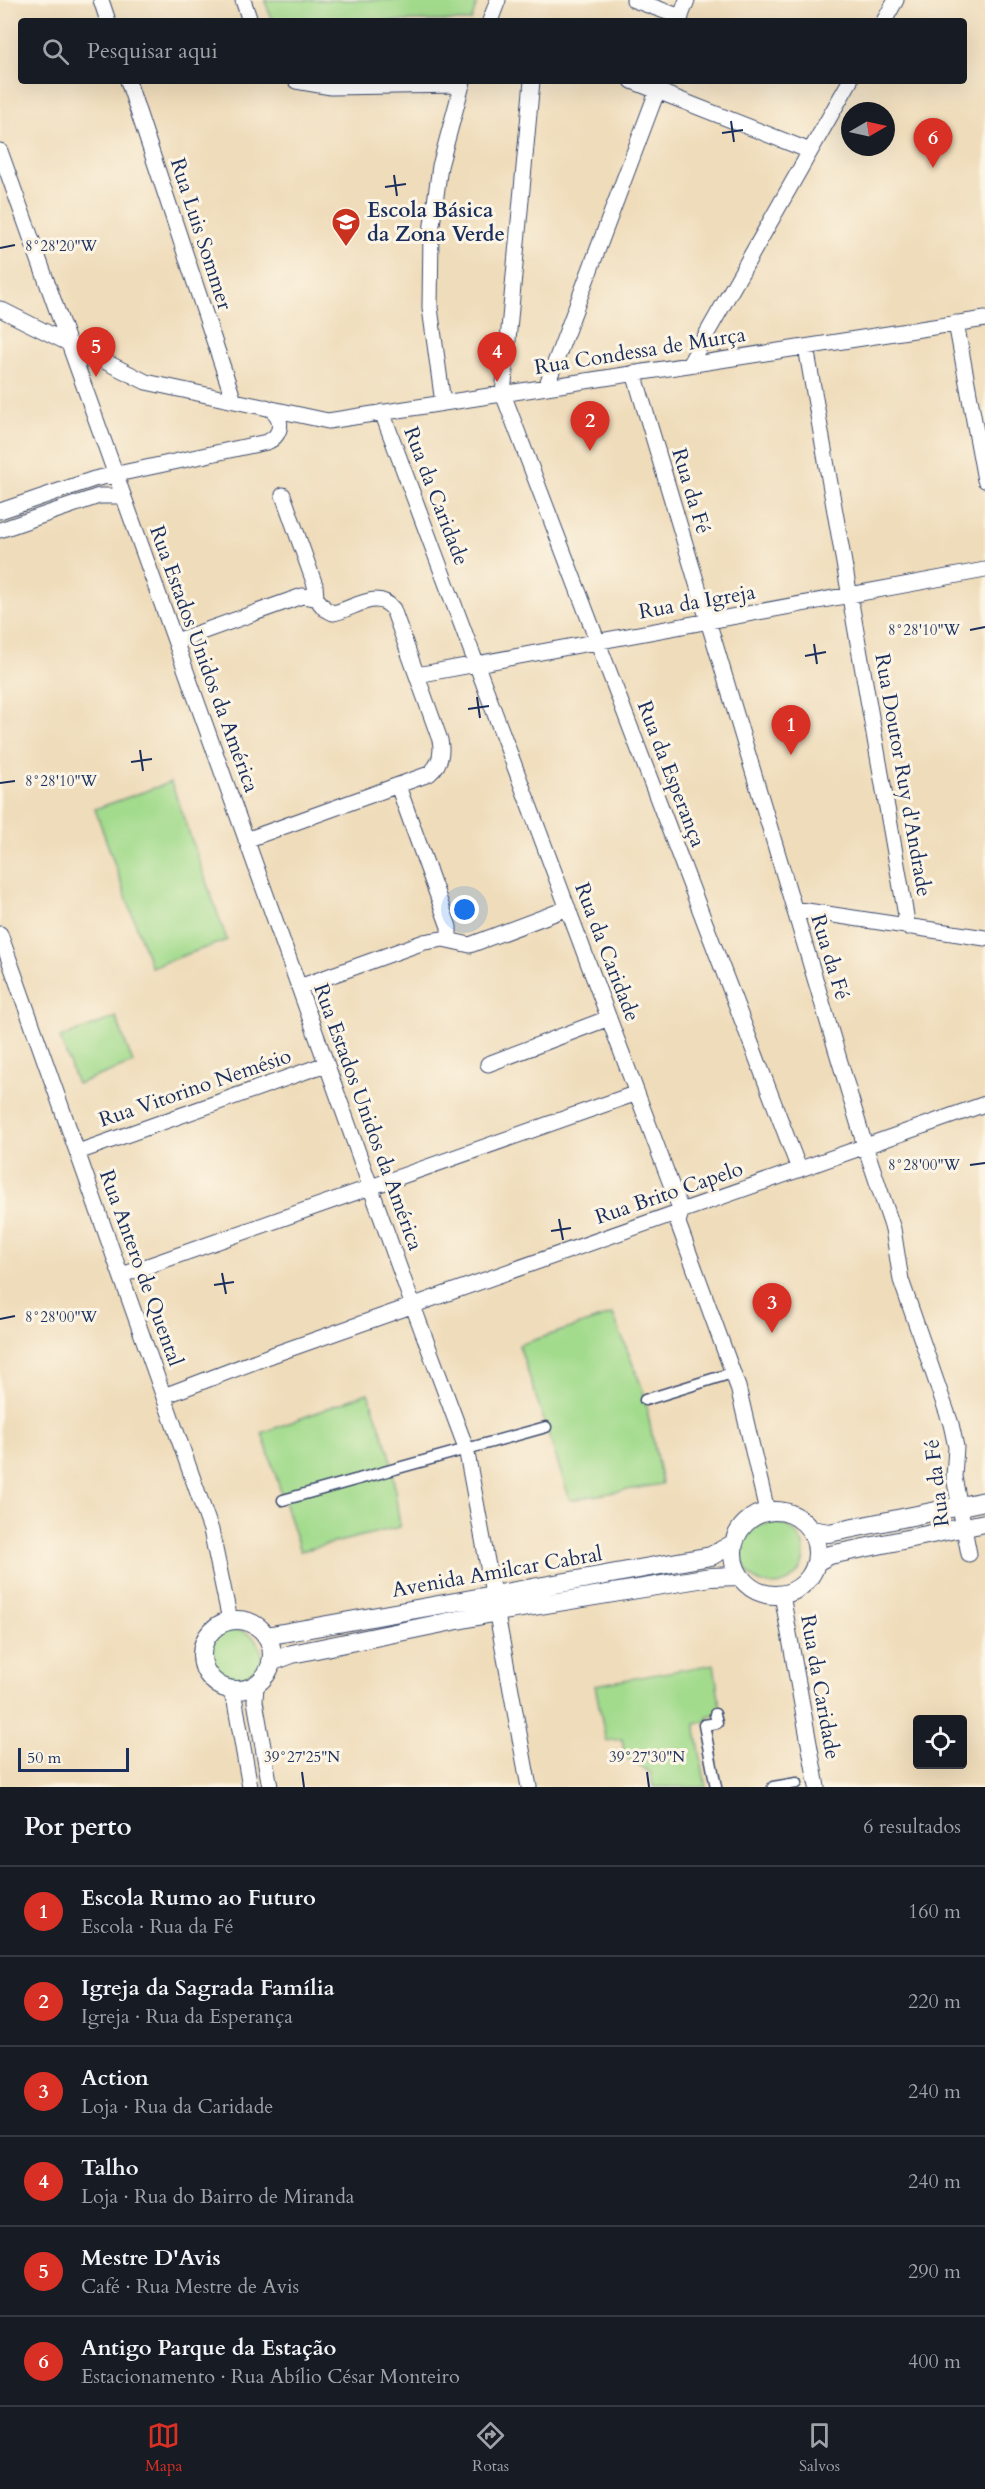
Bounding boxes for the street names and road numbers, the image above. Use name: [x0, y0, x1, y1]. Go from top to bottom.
street label: Rua Luis Sommer: [163, 154, 239, 314]
street label: Rua Condessa de Murça: [532, 320, 748, 382]
street label: Rua da Caridade: [396, 422, 476, 570]
street label: Rua da Fé: [664, 445, 718, 537]
street label: Rua Estados Unidos da América: [142, 521, 266, 797]
street label: Rua da Igreja: [636, 577, 758, 627]
street label: Rua Doutor Ruy d'Andrade: [867, 651, 939, 899]
street label: Rua da Esperança: [630, 697, 712, 851]
street label: Rua da Caridade: [567, 878, 647, 1026]
street label: Rua da Fé: [803, 911, 857, 1003]
street label: Rua Estados Unidos da América: [306, 979, 430, 1255]
street label: Rua Vitorino Nemésio: [95, 1041, 295, 1135]
street label: Rua Brito Capelo: [591, 1154, 747, 1232]
street label: Rua Antero de Quental: [92, 1166, 190, 1370]
street label: Rua da Fé: [917, 1437, 957, 1529]
street label: Avenida Amilcar Cabral: [389, 1539, 605, 1605]
street label: Rua da Caridade: [793, 1612, 847, 1762]

